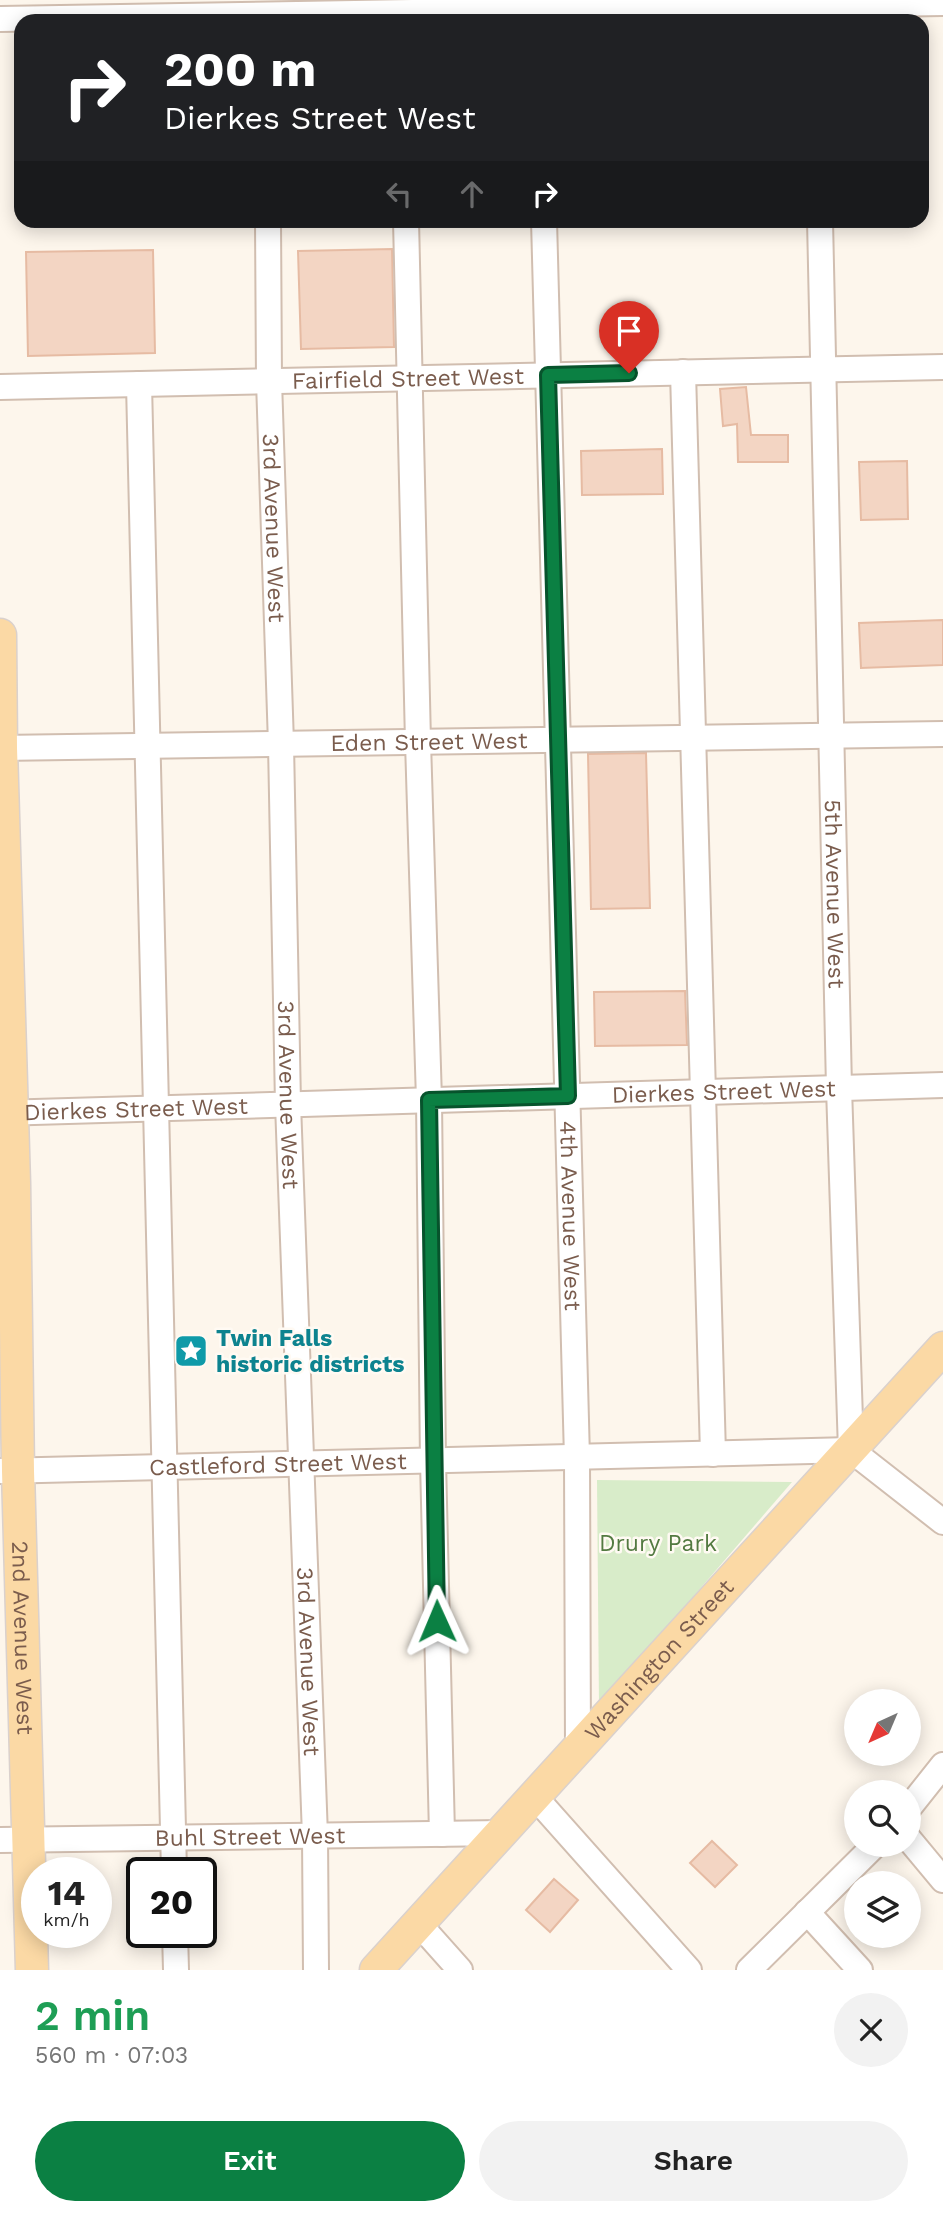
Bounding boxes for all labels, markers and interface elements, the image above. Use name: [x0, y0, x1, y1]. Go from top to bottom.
text: 200 m: [164, 40, 316, 98]
icon: right: [49, 42, 140, 133]
text: Dierkes Street West: [164, 99, 476, 137]
icon: left: [380, 175, 418, 213]
icon: ahead: [453, 175, 491, 213]
icon: right: [526, 175, 564, 213]
pin: [599, 301, 659, 373]
icon: arrive: [610, 312, 648, 350]
street label: Fairfield Street West: [292, 363, 525, 395]
street label: 3rd Avenue West: [257, 433, 290, 623]
street label: Eden Street West: [330, 727, 528, 757]
street label: 5th Avenue West: [819, 799, 850, 989]
street label: 3rd Avenue West: [272, 1000, 304, 1190]
street label: Dierkes Street West: [611, 1075, 836, 1109]
street label: Dierkes Street West: [24, 1093, 249, 1126]
street label: 4th Avenue West: [554, 1120, 586, 1311]
place label: Twin Falls historic districts: [216, 1325, 405, 1378]
place icon: Twin Falls historic districts: [172, 1332, 210, 1370]
street label: Castleford Street West: [149, 1448, 407, 1481]
park label: Drury Park: [599, 1530, 717, 1557]
street label: 2nd Avenue West: [6, 1540, 38, 1735]
street label: 3rd Avenue West: [291, 1566, 325, 1757]
street label: Washington Street: [579, 1574, 740, 1746]
position arrow: [400, 1584, 474, 1658]
north arrow: [844, 1689, 920, 1766]
map controls: [844, 1689, 921, 1948]
button: search: [844, 1780, 921, 1857]
street label: Buhl Street West: [155, 1822, 346, 1852]
speed limit sign: 20: [126, 1857, 217, 1948]
button: layers: [844, 1871, 921, 1948]
text: 14: [48, 1872, 85, 1914]
text: km/h: [43, 1909, 90, 1930]
text: 2 min: [35, 1991, 150, 2040]
button: close: [834, 1993, 908, 2067]
text: 560 m · 07:03: [35, 2042, 188, 2069]
button: Exit: [35, 2121, 465, 2201]
button: Share: [479, 2121, 908, 2201]

